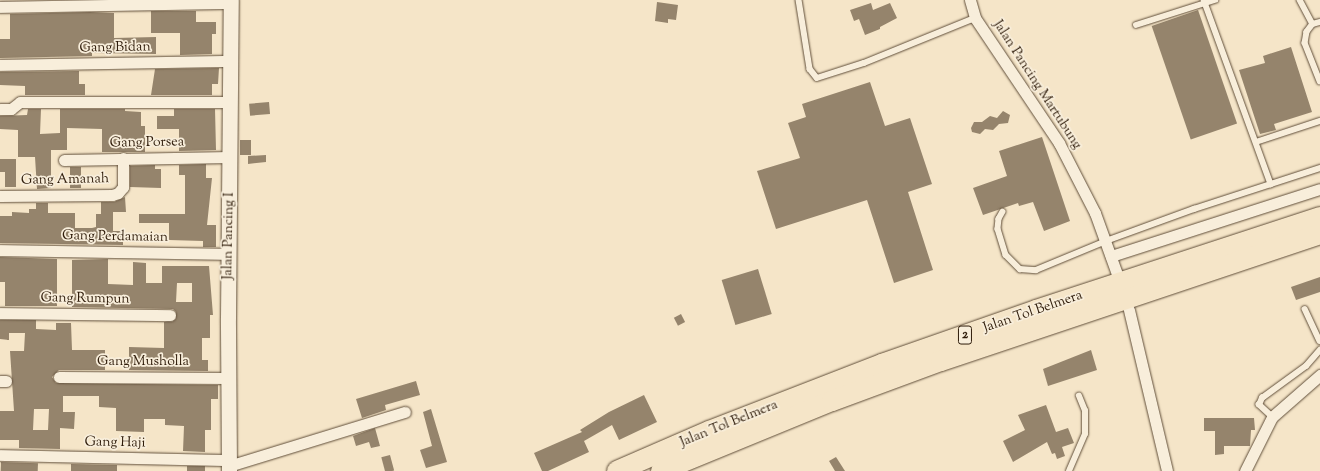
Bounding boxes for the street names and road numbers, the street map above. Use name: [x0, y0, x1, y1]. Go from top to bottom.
street label: Jalan Pancing Martubung: [989, 17, 1085, 153]
street label: Gang Bidan: [79, 39, 151, 57]
street label: Gang Porsea: [110, 134, 184, 152]
street label: Gang Amanah: [21, 171, 109, 189]
street label: Jalan Pancing I: [220, 192, 238, 280]
street label: Gang Perdamaian: [62, 228, 168, 246]
street label: Jalan Tol Belmera: [981, 287, 1085, 337]
street label: Gang Rumpun: [40, 290, 130, 308]
road number: 2: [957, 324, 973, 346]
street label: Gang Musholla: [97, 354, 189, 370]
street label: Jalan Tol Belmera: [678, 397, 780, 451]
street label: Gang Haji: [84, 434, 146, 452]

